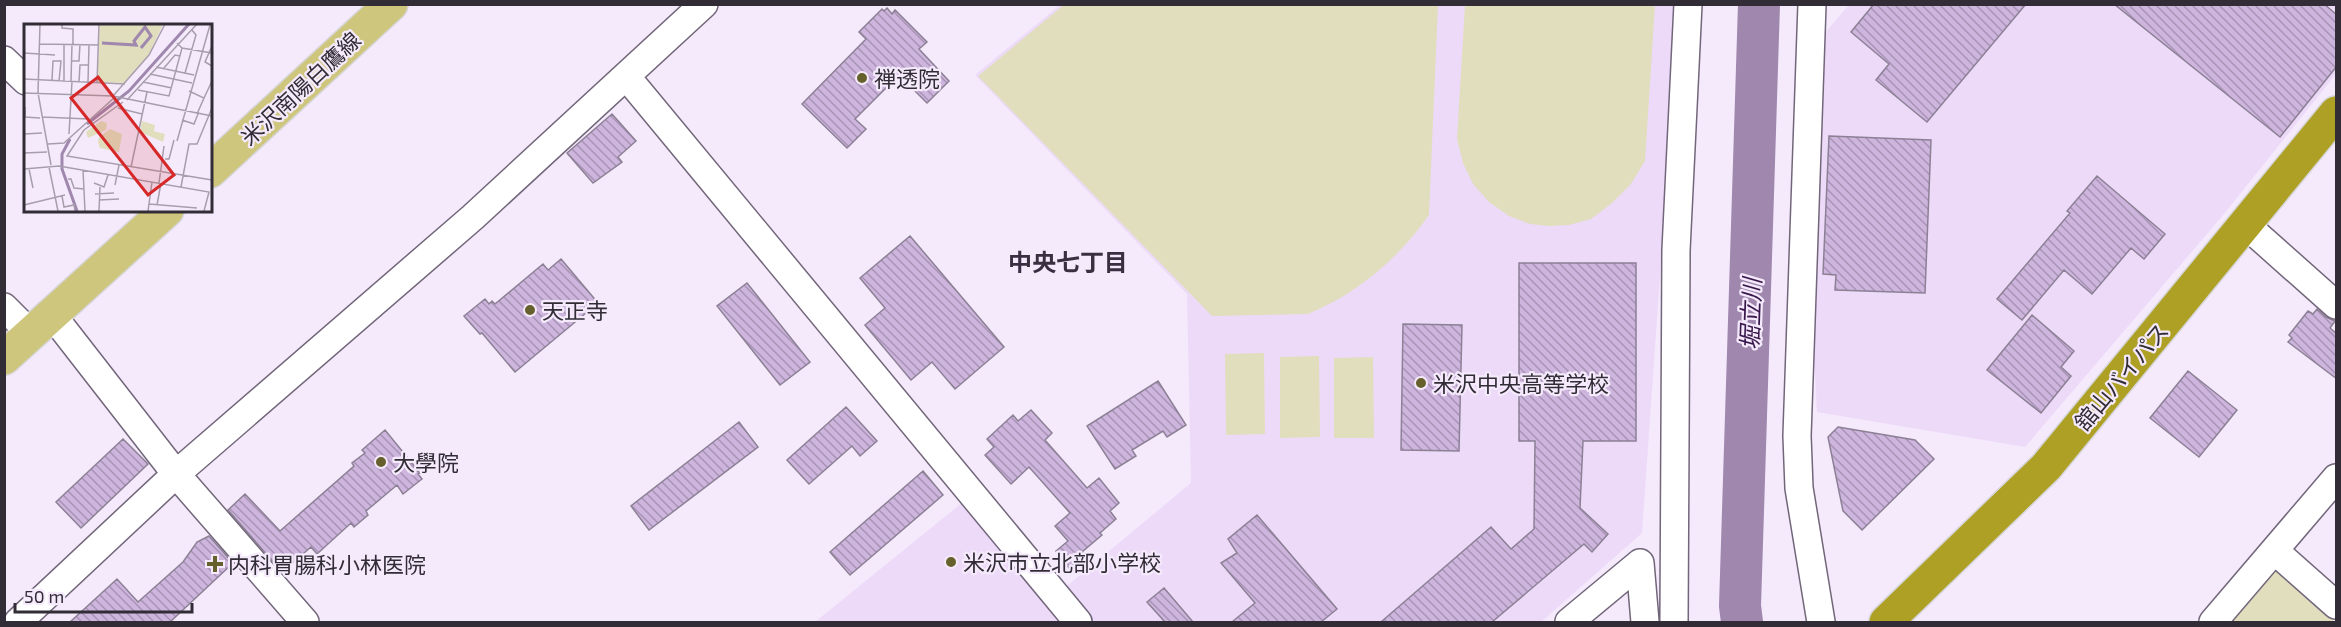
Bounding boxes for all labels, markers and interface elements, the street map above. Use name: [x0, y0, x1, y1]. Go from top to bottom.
inset map: [24, 24, 212, 212]
street label: 米沢南陽白鷹線: [235, 26, 365, 150]
place label: 禅透院: [874, 65, 940, 91]
marker: 禅透院: [855, 71, 869, 85]
district label: 中央七丁目: [1008, 247, 1128, 276]
water label: 堀立川: [1734, 275, 1766, 350]
place label: 天正寺: [542, 297, 608, 323]
marker: 天正寺: [523, 303, 537, 317]
street label: 舘山バイパス: [2069, 317, 2173, 435]
place label: 米沢中央高等学校: [1433, 370, 1609, 396]
marker: 米沢中央高等学校: [1414, 376, 1428, 390]
place label: 大學院: [393, 449, 459, 475]
marker: 大學院: [374, 455, 388, 469]
place label: 米沢市立北部小学校: [963, 549, 1161, 575]
place label: 内科胃腸科小林医院: [228, 551, 426, 577]
marker: 内科胃腸科小林医院: [206, 555, 224, 573]
marker: 米沢市立北部小学校: [944, 555, 958, 569]
scale bar: [15, 576, 192, 614]
text: 50 m: [24, 585, 64, 607]

